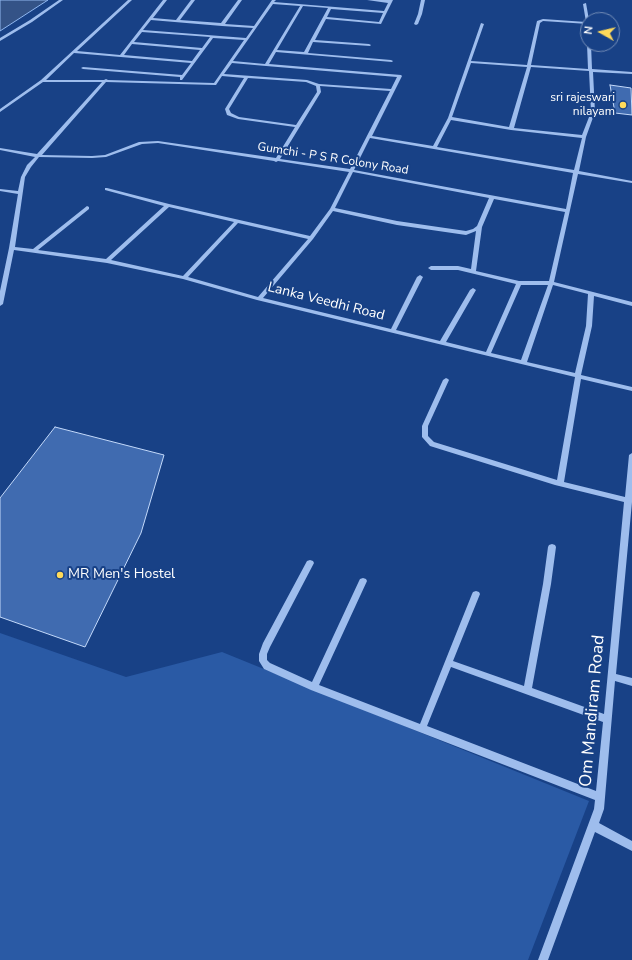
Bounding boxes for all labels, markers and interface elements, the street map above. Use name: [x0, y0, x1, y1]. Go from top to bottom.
north arrow: [580, 12, 620, 52]
text: N: [581, 25, 597, 36]
place label: sri rajeswari nilayam: [550, 91, 615, 119]
marker: sri rajeswari nilayam: [618, 100, 628, 110]
street label: Gumchi - P S R Colony Road: [256, 140, 410, 178]
street label: Lanka Veedhi Road: [266, 279, 386, 325]
place label: MR Men's Hostel: [68, 567, 175, 583]
marker: MR Men's Hostel: [55, 570, 65, 580]
street label: Om Mandiram Road: [576, 634, 610, 788]

